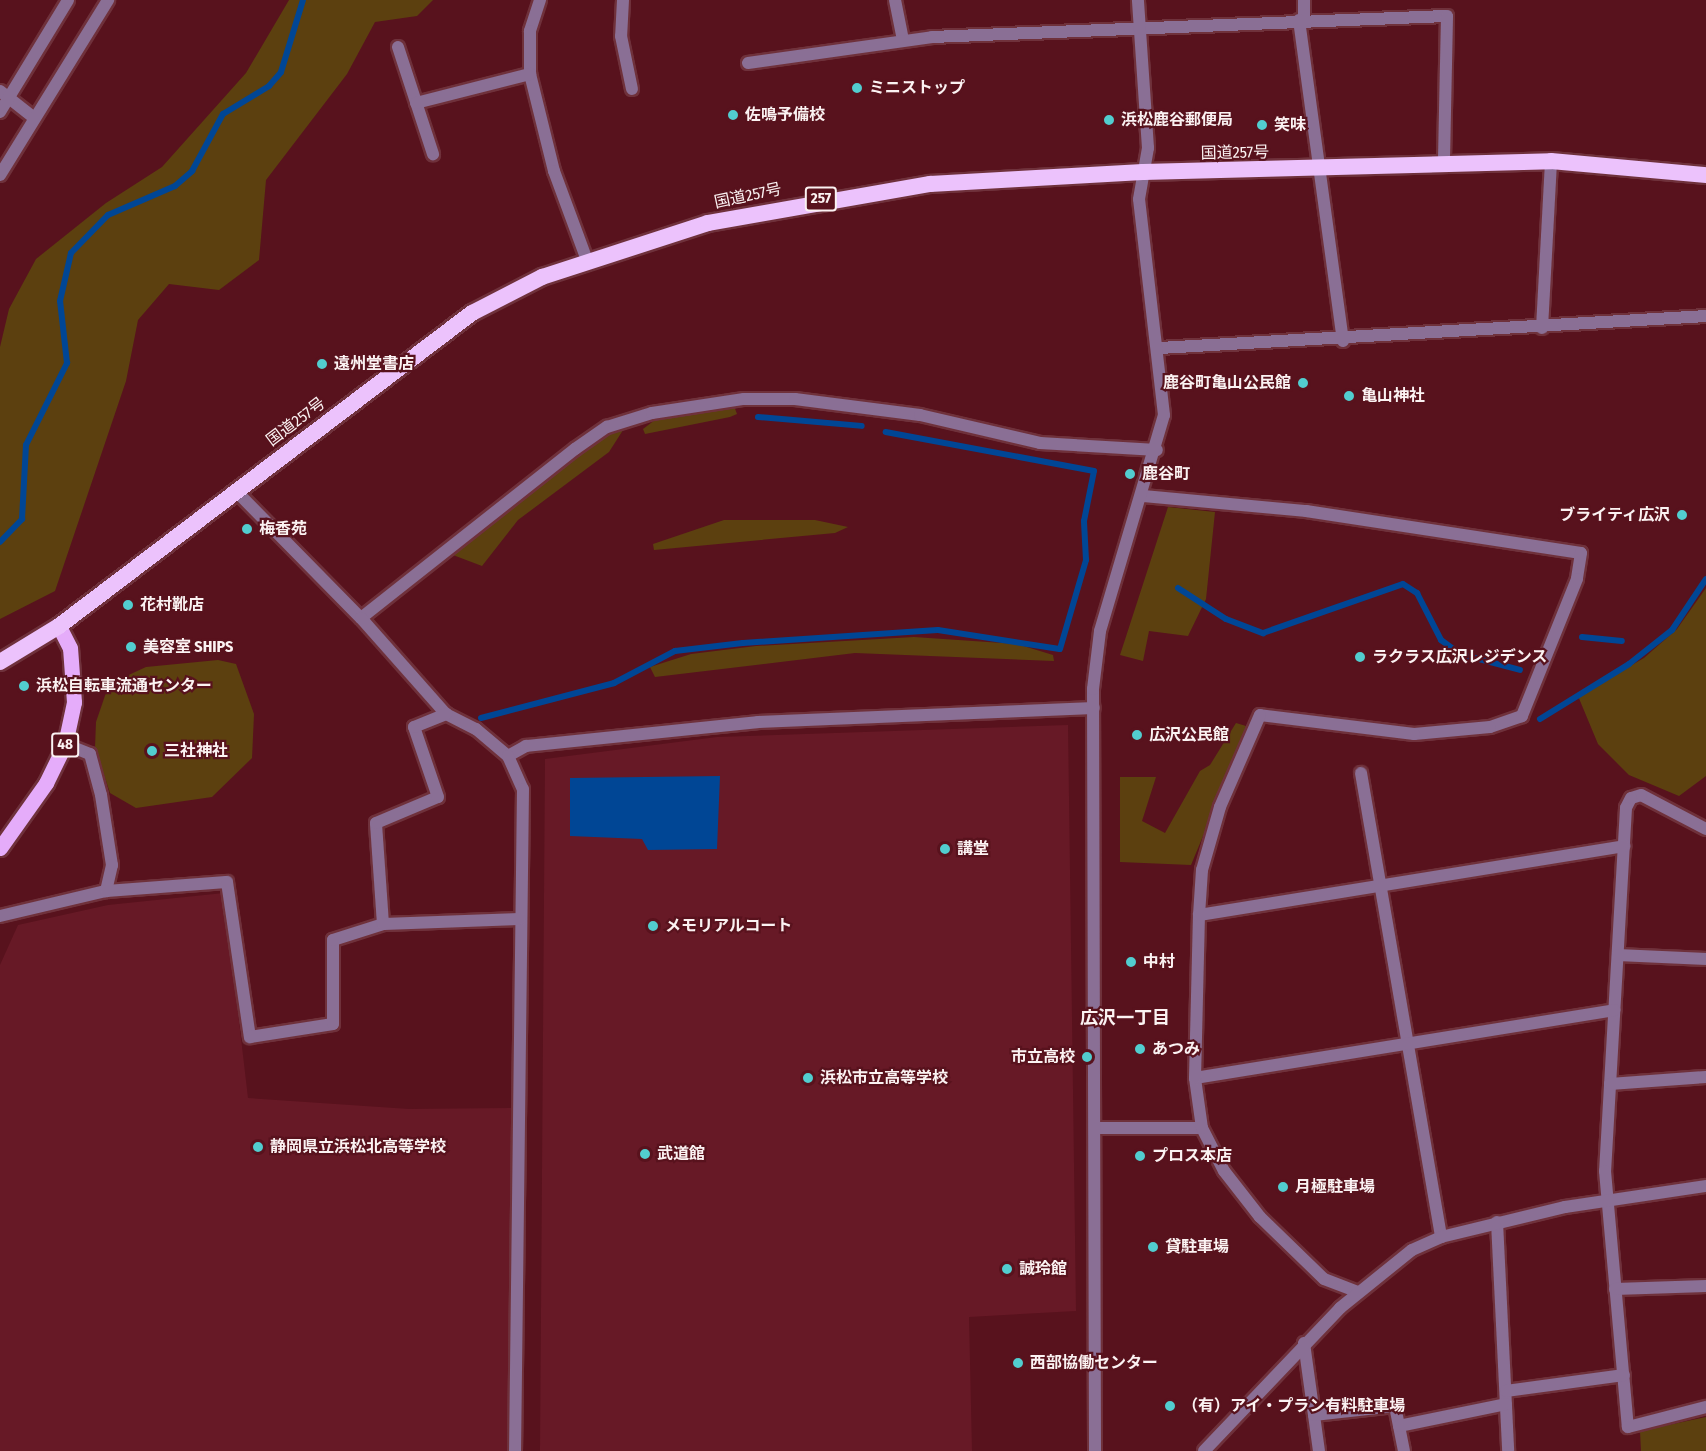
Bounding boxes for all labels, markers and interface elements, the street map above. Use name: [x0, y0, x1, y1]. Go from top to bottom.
place label: ミニストップ: [869, 78, 965, 98]
marker: ミニストップ: [850, 81, 864, 95]
place label: 佐鳴予備校: [745, 105, 825, 125]
marker: 佐鳴予備校: [726, 108, 740, 122]
place label: 浜松鹿谷郵便局: [1121, 110, 1233, 130]
marker: 浜松鹿谷郵便局: [1102, 113, 1116, 127]
place label: 笑味: [1274, 115, 1306, 135]
marker: 笑味: [1255, 118, 1269, 132]
street label: 国道257号: [1201, 143, 1269, 163]
street label: 国道257号: [712, 179, 784, 213]
road number: 257: [804, 187, 838, 211]
place label: 遠州堂書店: [334, 354, 414, 374]
marker: 遠州堂書店: [315, 357, 329, 371]
place label: 鹿谷町亀山公民館: [1163, 373, 1291, 393]
marker: 鹿谷町亀山公民館: [1296, 376, 1310, 390]
place label: 亀山神社: [1361, 386, 1425, 406]
marker: 亀山神社: [1342, 389, 1356, 403]
street label: 国道257号: [263, 394, 329, 450]
place label: 鹿谷町: [1142, 464, 1190, 484]
marker: 鹿谷町: [1123, 467, 1137, 481]
place label: ブライティ広沢: [1558, 505, 1670, 525]
marker: ブライティ広沢: [1675, 508, 1689, 522]
place label: 梅香苑: [259, 519, 307, 539]
marker: 梅香苑: [240, 522, 254, 536]
place label: 花村靴店: [140, 595, 204, 615]
marker: 花村靴店: [121, 598, 135, 612]
place label: 美容室 SHIPS: [143, 637, 233, 657]
marker: 美容室 SHIPS: [124, 640, 138, 654]
place label: ラクラス広沢レジデンス: [1372, 647, 1548, 667]
marker: ラクラス広沢レジデンス: [1353, 650, 1367, 664]
place label: 浜松自転車流通センター: [36, 676, 212, 696]
marker: 浜松自転車流通センター: [17, 679, 31, 693]
place label: 広沢公民館: [1149, 725, 1229, 745]
marker: 広沢公民館: [1130, 728, 1144, 742]
road number: 48: [50, 733, 80, 757]
place label: 三社神社: [164, 741, 228, 761]
marker: 三社神社: [145, 744, 159, 758]
place label: 講堂: [957, 839, 989, 859]
marker: 講堂: [938, 842, 952, 856]
place label: メモリアルコート: [665, 916, 793, 936]
marker: メモリアルコート: [646, 919, 660, 933]
place label: 中村: [1143, 952, 1175, 972]
marker: 中村: [1124, 955, 1138, 969]
district label: 広沢一丁目: [1080, 1007, 1170, 1029]
place label: あつみ: [1152, 1039, 1200, 1059]
marker: あつみ: [1133, 1042, 1147, 1056]
place label: 市立高校: [1011, 1047, 1075, 1067]
marker: 市立高校: [1080, 1050, 1094, 1064]
place label: 浜松市立高等学校: [820, 1068, 948, 1088]
marker: 浜松市立高等学校: [801, 1071, 815, 1085]
place label: 静岡県立浜松北高等学校: [270, 1137, 446, 1157]
marker: 静岡県立浜松北高等学校: [251, 1140, 265, 1154]
place label: 武道館: [657, 1144, 705, 1164]
place label: プロス本店: [1152, 1146, 1232, 1166]
marker: 武道館: [638, 1147, 652, 1161]
marker: プロス本店: [1133, 1149, 1147, 1163]
place label: 月極駐車場: [1295, 1177, 1375, 1197]
marker: 月極駐車場: [1276, 1180, 1290, 1194]
place label: 貸駐車場: [1165, 1237, 1229, 1257]
marker: 貸駐車場: [1146, 1240, 1160, 1254]
place label: 誠玲館: [1019, 1259, 1067, 1279]
marker: 誠玲館: [1000, 1262, 1014, 1276]
place label: 西部協働センター: [1030, 1353, 1158, 1373]
marker: 西部協働センター: [1011, 1356, 1025, 1370]
place label: （有）アイ・プラン有料駐車場: [1182, 1396, 1406, 1416]
marker: （有）アイ・プラン有料駐車場: [1163, 1399, 1177, 1413]

